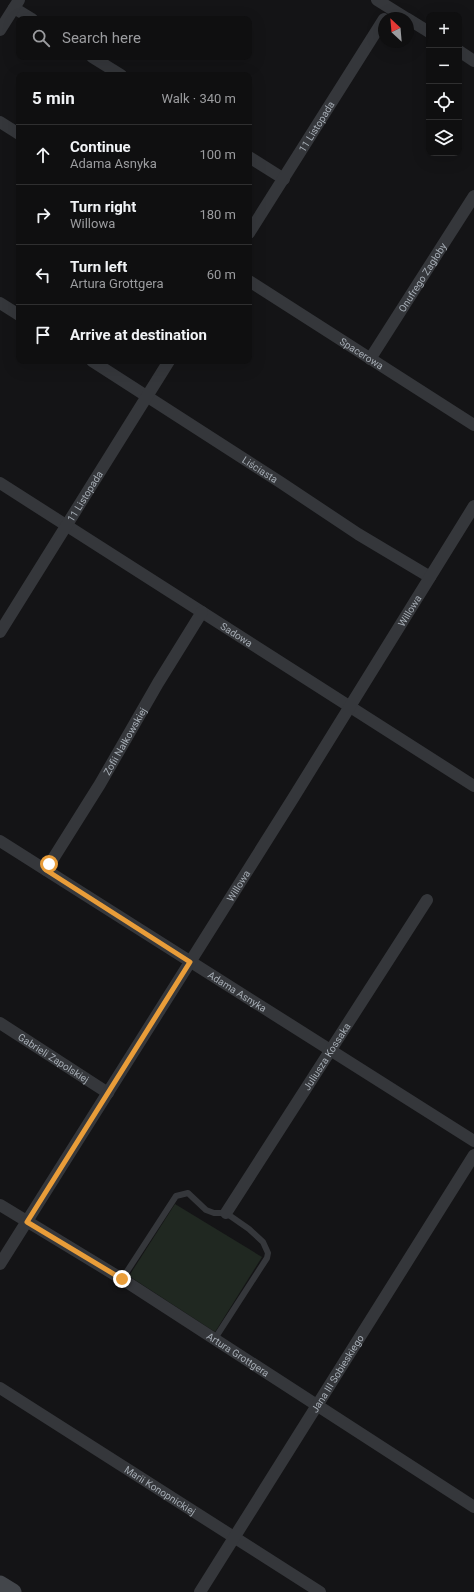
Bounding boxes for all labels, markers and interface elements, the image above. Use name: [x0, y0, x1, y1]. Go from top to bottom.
north arrow: [378, 12, 414, 48]
map controls: [426, 12, 462, 156]
button: +: [426, 12, 462, 48]
search box: [16, 16, 252, 60]
icon: search: [30, 27, 52, 49]
text: Search here: [62, 29, 141, 47]
button: −: [426, 48, 462, 84]
button: locate: [426, 84, 462, 120]
text: 5 min: [32, 88, 75, 108]
text: Walk · 340 m: [161, 91, 236, 106]
street label: 11 Listopada: [296, 99, 336, 154]
button: layers: [426, 120, 462, 156]
text: Continue: [70, 138, 131, 156]
icon: ahead: [32, 144, 54, 166]
text: 100 m: [199, 147, 236, 162]
text: Adama Asnyka: [70, 156, 157, 171]
text: Turn right: [70, 198, 136, 216]
icon: right: [32, 204, 54, 226]
text: 180 m: [199, 207, 236, 222]
text: Willowa: [70, 216, 115, 231]
street label: Onufrego Zagłoby: [396, 240, 448, 314]
text: Turn left: [70, 258, 127, 276]
icon: left: [32, 264, 54, 286]
text: 60 m: [207, 267, 236, 282]
text: Artura Grottgera: [70, 276, 164, 291]
icon: arrive: [32, 324, 54, 346]
text: Arrive at destination: [70, 326, 207, 344]
street label: Spacerowa: [338, 335, 386, 371]
street label: Liściasta: [240, 454, 280, 485]
street label: 11 Listopada: [65, 469, 105, 524]
street label: Willowa: [395, 593, 423, 628]
street label: Sadowa: [219, 620, 255, 649]
street label: Zofii Nałkowskiej: [101, 705, 148, 777]
route start: [40, 855, 58, 873]
street label: Willowa: [224, 868, 252, 903]
street label: Adama Asnyka: [206, 969, 269, 1014]
street label: Juliusza Kossaka: [301, 1021, 352, 1092]
street label: Gabrieli Zapolskiej: [16, 1031, 91, 1085]
route end: [113, 1270, 131, 1288]
street label: Artura Grottgera: [205, 1330, 271, 1378]
street label: Jana III Sobieskiego: [309, 1332, 366, 1414]
street label: Marii Konopnickiej: [123, 1463, 198, 1517]

